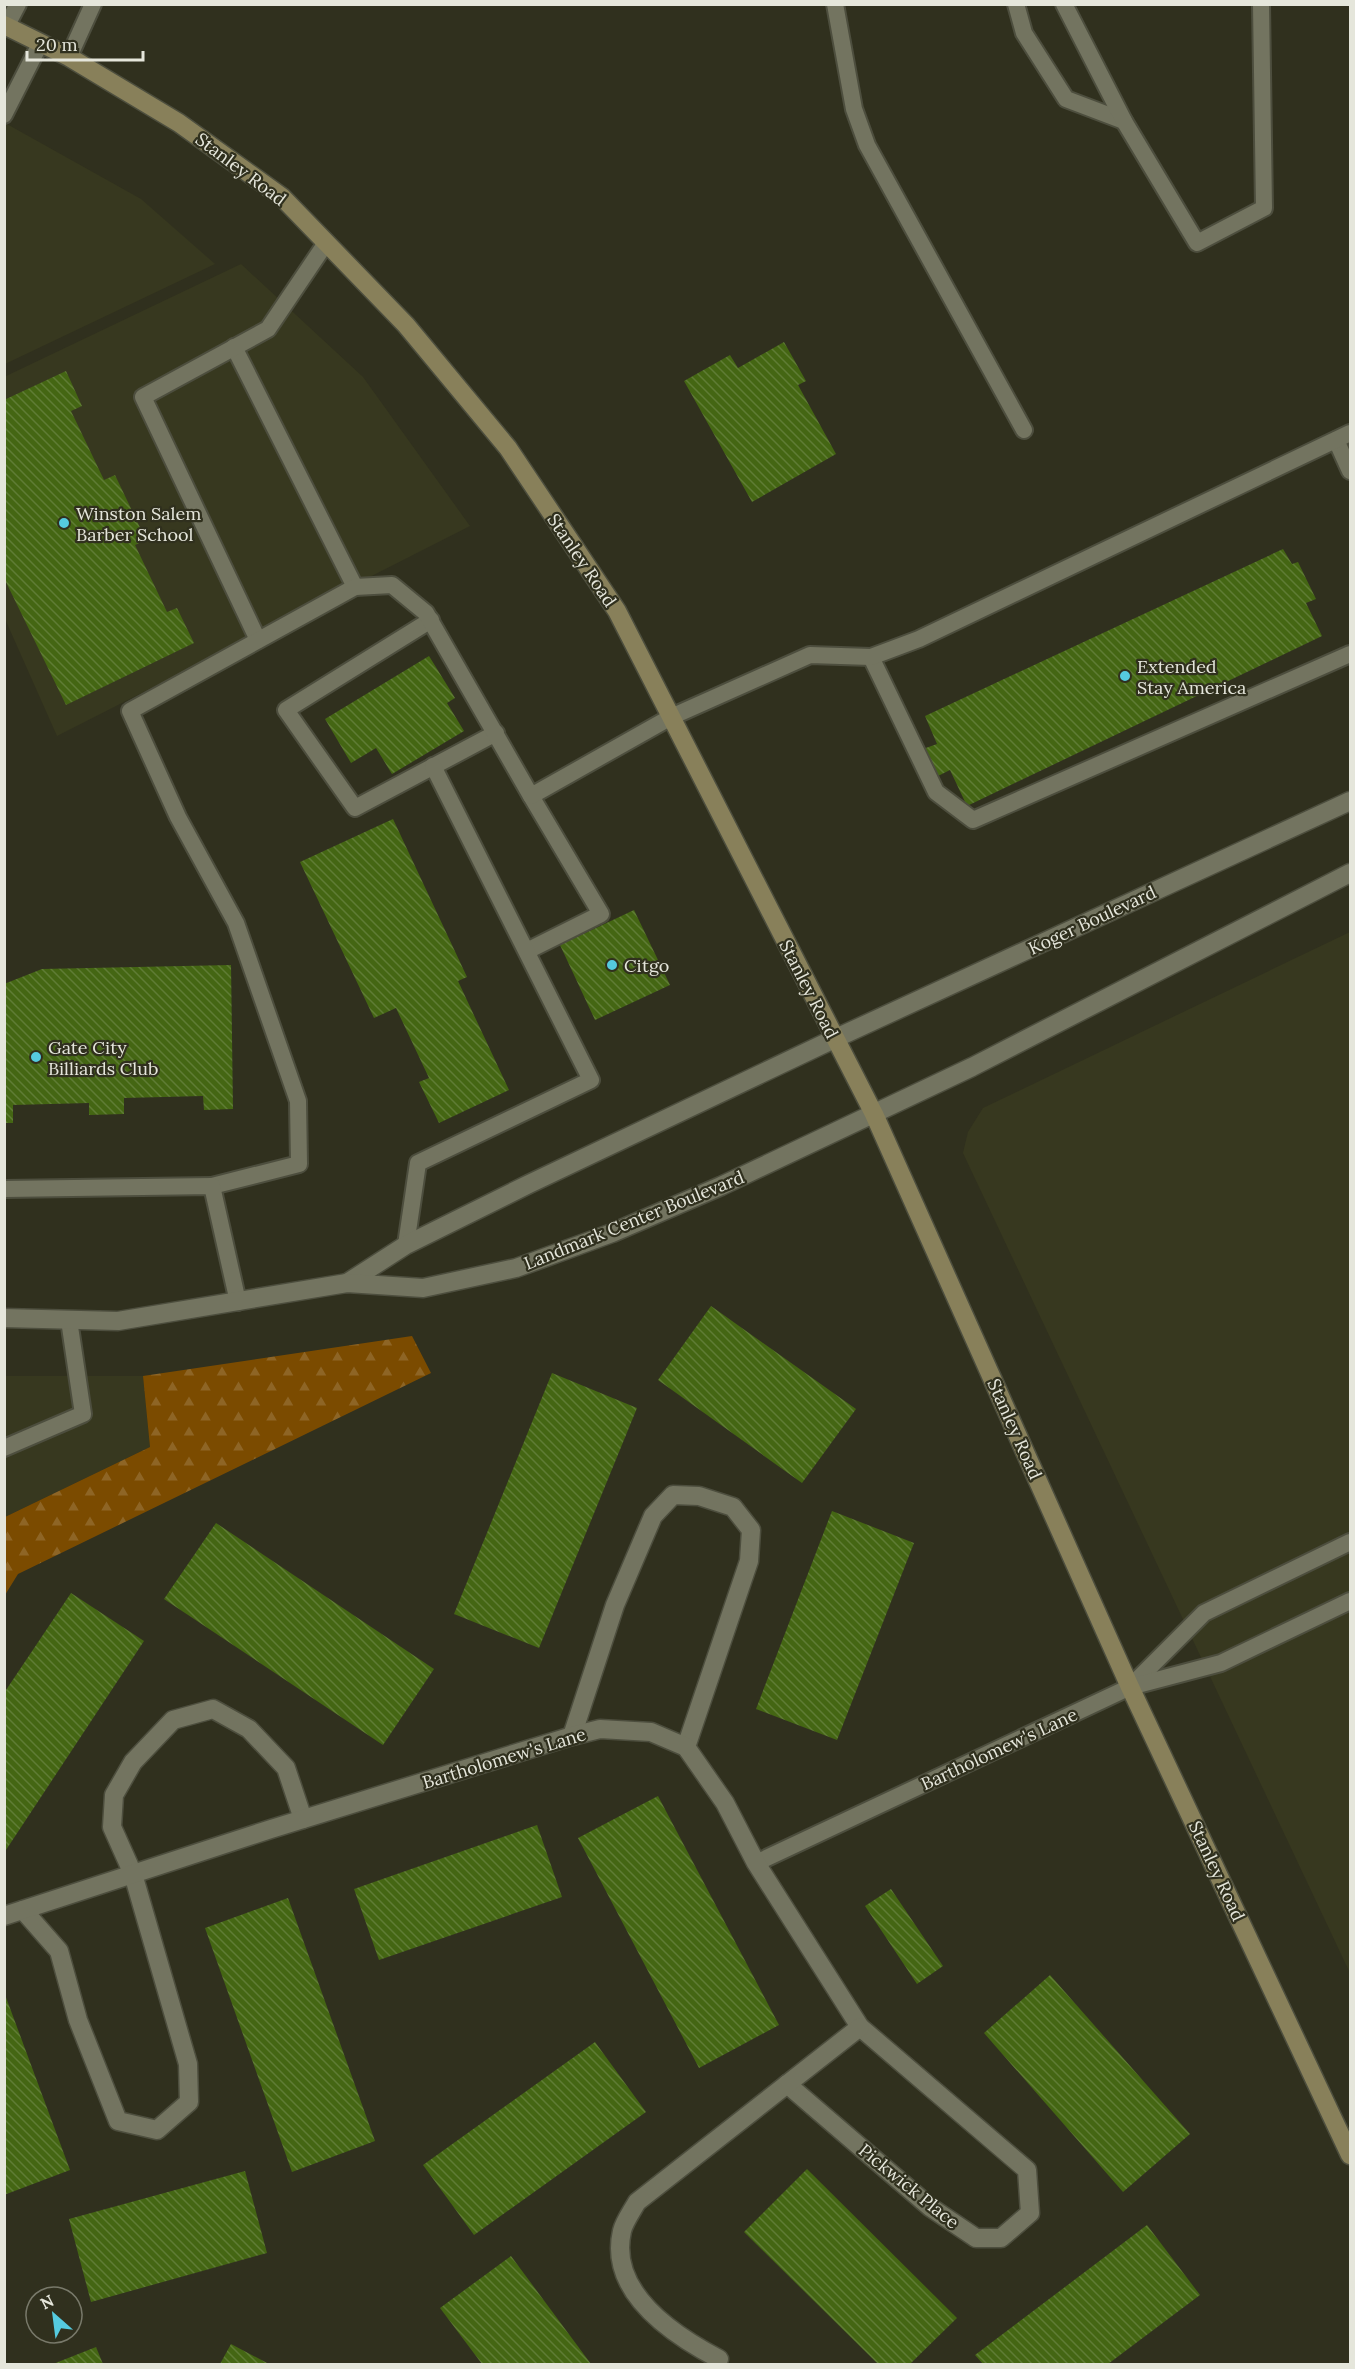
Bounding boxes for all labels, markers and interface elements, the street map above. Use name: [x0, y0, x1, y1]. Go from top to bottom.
scale bar: [27, 24, 142, 62]
text: 20 m: [36, 33, 78, 56]
street label: Stanley Road: [191, 127, 291, 211]
place label: Winston Salem Barber School: [76, 502, 201, 546]
street label: Stanley Road: [542, 509, 622, 611]
marker: Winston Salem Barber School: [57, 516, 71, 530]
place label: Extended Stay America: [1137, 655, 1246, 699]
marker: Extended Stay America: [1118, 669, 1132, 683]
street label: Koger Boulevard: [1024, 880, 1160, 960]
street label: Stanley Road: [774, 936, 844, 1042]
place label: Citgo: [624, 954, 669, 977]
marker: Citgo: [605, 958, 619, 972]
place label: Gate City Billiards Club: [48, 1036, 158, 1080]
marker: Gate City Billiards Club: [29, 1050, 43, 1064]
street label: Landmark Center Boulevard: [521, 1165, 748, 1275]
street label: Stanley Road: [983, 1375, 1048, 1483]
street label: Bartholomew's Lane: [917, 1703, 1081, 1795]
street label: Bartholomew's Lane: [419, 1722, 589, 1794]
street label: Stanley Road: [1184, 1817, 1250, 1925]
street label: Pickwick Place: [854, 2138, 964, 2234]
north arrow: [24, 2285, 84, 2345]
text: N: [37, 2290, 57, 2313]

